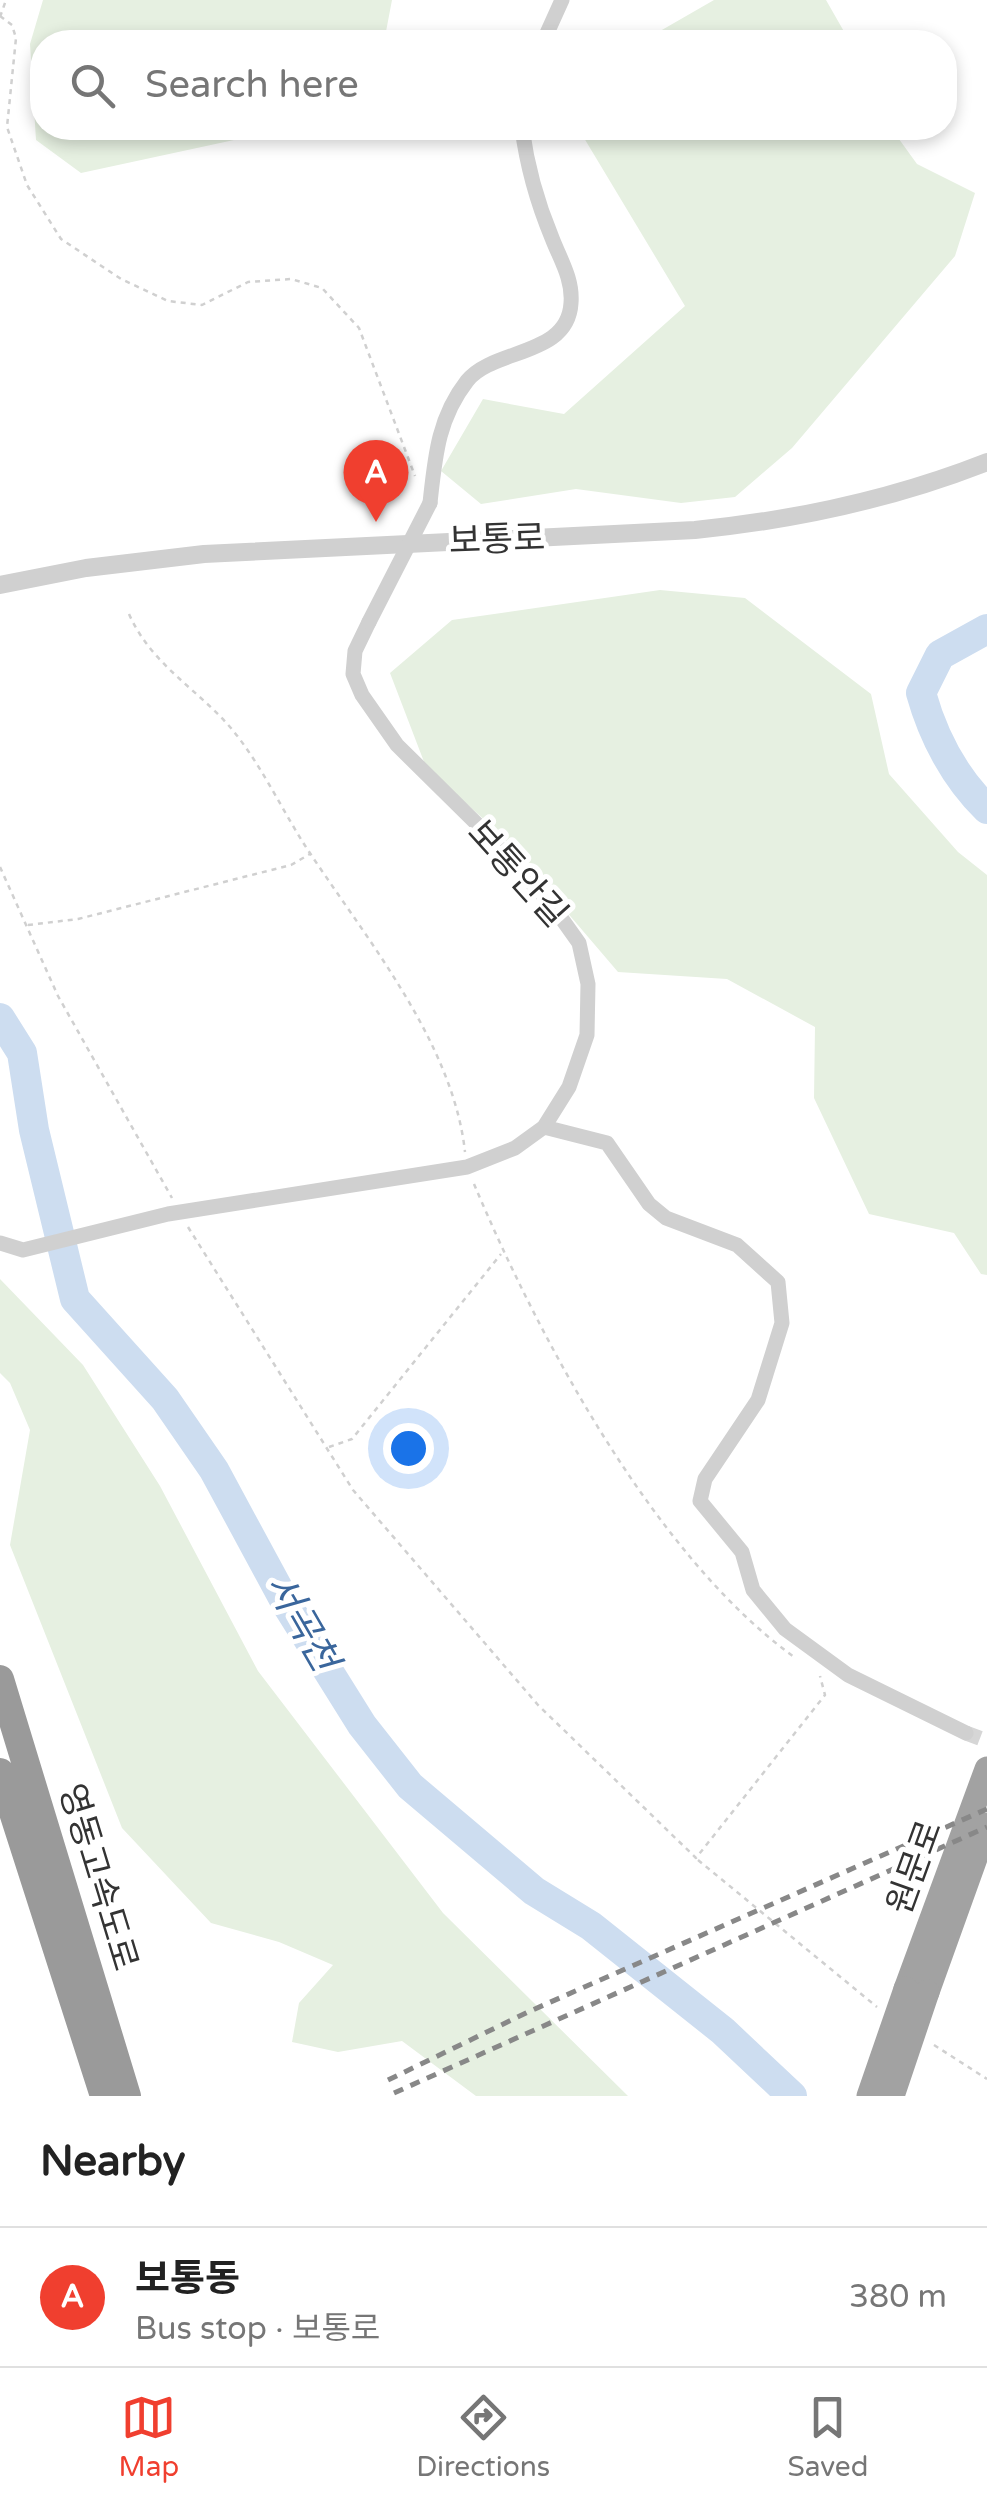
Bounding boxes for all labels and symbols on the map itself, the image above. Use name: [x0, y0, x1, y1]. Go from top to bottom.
pin: A: [344, 440, 408, 522]
street label: 보통로: [448, 517, 546, 563]
street label: 보통안길: [459, 812, 576, 936]
your location: [383, 1423, 434, 1474]
water label: 서곡천: [255, 1566, 349, 1683]
street label: 영동고속도로: [50, 1779, 146, 1976]
street label: 원문로: [879, 1815, 951, 1920]

